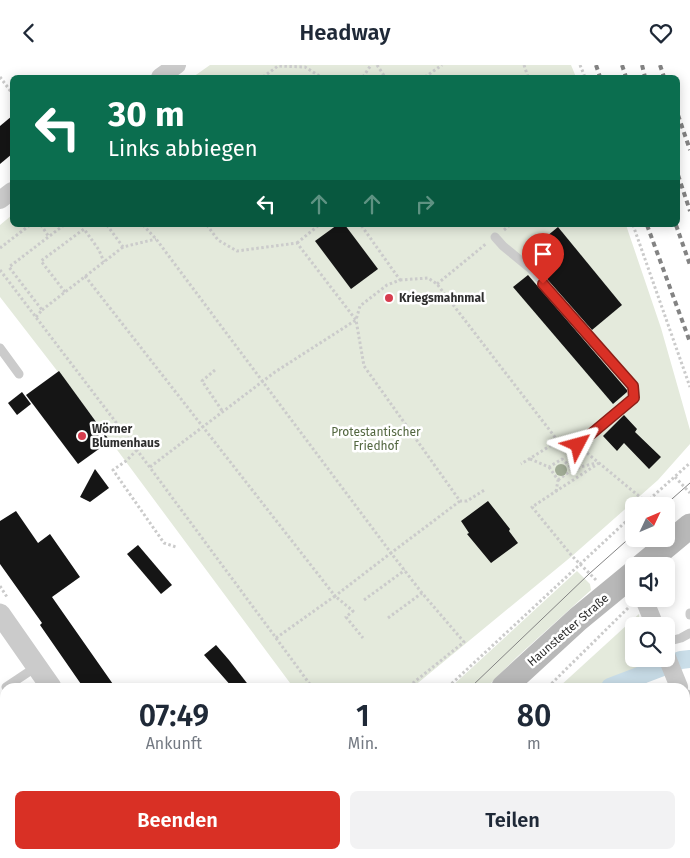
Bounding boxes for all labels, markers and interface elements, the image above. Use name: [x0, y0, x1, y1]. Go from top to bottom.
icon: back: [15, 19, 43, 47]
text: Headway: [300, 19, 390, 46]
icon: heart: [647, 19, 675, 47]
text: 30 m: [108, 93, 185, 135]
icon: left: [25, 95, 90, 160]
text: Links abbiegen: [108, 135, 258, 162]
icon: left: [252, 190, 280, 218]
icon: ahead: [305, 190, 333, 218]
icon: ahead: [358, 190, 386, 218]
icon: right: [411, 190, 439, 218]
pin: [522, 233, 564, 284]
icon: arrive: [529, 240, 557, 268]
place label: Kriegsmahnmal: [399, 291, 485, 305]
marker: Kriegsmahnmal: [383, 292, 395, 304]
position arrow: [551, 418, 603, 470]
place label: Wörner Blumenhaus: [92, 422, 160, 450]
park label: Protestantischer Friedhof: [331, 425, 421, 453]
marker: Wörner Blumenhaus: [76, 430, 88, 442]
north arrow: [625, 497, 675, 547]
map controls: [625, 497, 675, 667]
button: sound: [625, 557, 675, 607]
street label: Haunstetter Straße: [524, 591, 612, 669]
button: search: [625, 617, 675, 667]
text: 07:49: [139, 698, 209, 734]
text: 1: [356, 698, 370, 734]
text: 80: [517, 698, 551, 734]
text: Ankunft: [146, 734, 202, 753]
text: Min.: [348, 734, 378, 753]
text: m: [527, 734, 541, 753]
button: Beenden: [15, 791, 340, 849]
button: Teilen: [350, 791, 675, 849]

